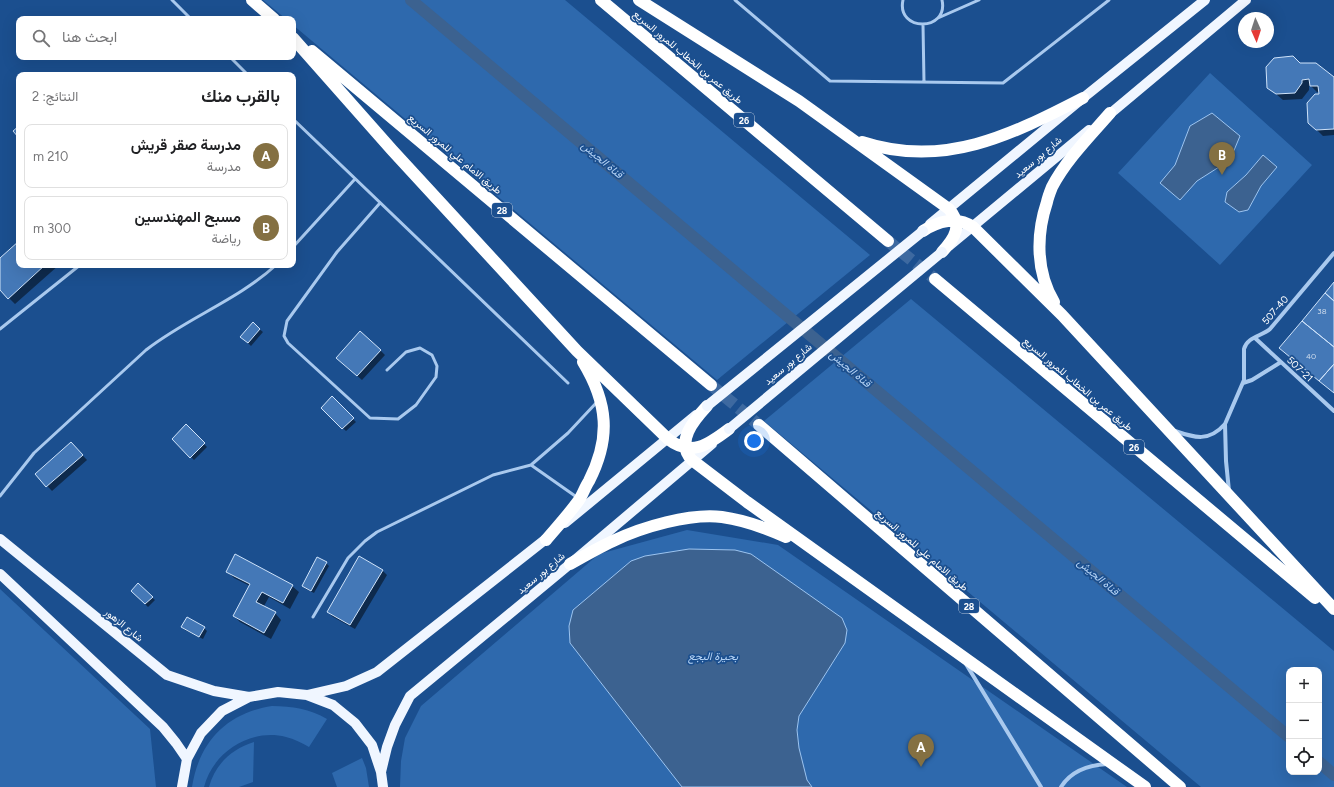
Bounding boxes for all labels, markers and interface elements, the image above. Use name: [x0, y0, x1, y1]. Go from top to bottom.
street label: طريق عمر بن الخطاب للمرور السريع: [631, 7, 746, 107]
north arrow: [1238, 12, 1274, 48]
search box: [16, 16, 296, 60]
icon: search: [30, 27, 52, 49]
text: ابحث هنا: [62, 28, 117, 46]
text: بالقرب منك: [201, 86, 280, 106]
text: النتائج: 2: [32, 89, 78, 104]
street label: طريق الامام علي للمرور السريع: [404, 111, 505, 199]
road number: 26: [734, 113, 754, 127]
street label: شارع بور سعيد: [1011, 133, 1065, 181]
text: مدرسة صقر قريش: [131, 136, 241, 154]
water label: قناة الجيش: [579, 139, 626, 182]
pin: B: [1209, 142, 1235, 175]
text: 210 m: [33, 149, 68, 164]
text: A: [261, 149, 271, 164]
text: مدرسة: [207, 159, 241, 174]
road number: 28: [492, 203, 512, 217]
text: مسبح المهندسين: [134, 208, 241, 226]
text: 300 m: [33, 221, 71, 236]
text: B: [262, 221, 270, 236]
text: رياضة: [211, 231, 241, 246]
street label: 507-40: [1259, 293, 1291, 327]
house number: 38: [1317, 306, 1327, 316]
street label: طريق عمر بن الخطاب للمرور السريع: [1021, 334, 1136, 434]
street label: شارع بور سعيد: [761, 340, 815, 388]
water label: قناة الجيش: [827, 348, 874, 391]
house number: 40: [1306, 351, 1316, 361]
street label: 507-21: [1284, 354, 1316, 384]
your location: [744, 431, 764, 451]
road number: 26: [1124, 440, 1144, 454]
street label: طريق الامام علي للمرور السريع: [872, 506, 971, 596]
street label: شارع بور سعيد: [514, 549, 568, 597]
water label: قناة الجيش: [1075, 556, 1122, 599]
road number: 28: [959, 599, 979, 613]
street label: شارع الزهور: [101, 605, 146, 644]
water label: بحيرة البجع: [688, 650, 739, 664]
map controls: [1286, 667, 1322, 775]
button: +: [1286, 667, 1322, 703]
button: −: [1286, 703, 1322, 739]
pin: A: [908, 734, 934, 767]
button: locate: [1286, 739, 1322, 775]

